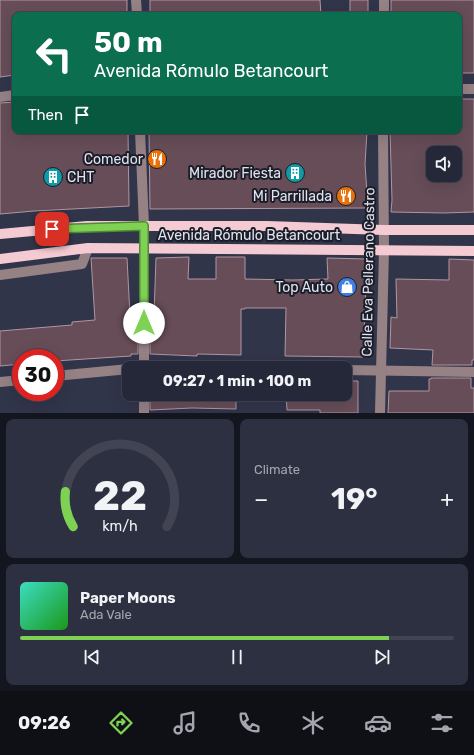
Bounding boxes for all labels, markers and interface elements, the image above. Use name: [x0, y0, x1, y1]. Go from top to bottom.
text: 50 m: [94, 26, 163, 59]
icon: left: [28, 28, 80, 80]
text: Avenida Rómulo Betancourt: [94, 60, 328, 82]
icon: arrive: [71, 104, 93, 126]
text: Then: [28, 106, 63, 124]
map controls: [426, 146, 462, 182]
button: sound: [426, 146, 462, 182]
restaurant icon: Comedor: [146, 148, 168, 170]
place label: Comedor: [84, 151, 144, 168]
building icon: Mirador Fiesta: [284, 162, 306, 184]
place label: Mirador Fiesta: [189, 165, 281, 182]
building icon: CHT: [42, 166, 64, 188]
place label: CHT: [67, 169, 94, 186]
restaurant icon: Mi Parrillada: [335, 185, 357, 207]
street label: Calle Eva Pellerano Castro: [359, 187, 378, 357]
place label: Mi Parrillada: [253, 188, 332, 205]
pin: [35, 212, 69, 246]
icon: arrive: [41, 218, 63, 240]
street label: Avenida Rómulo Betancourt: [158, 227, 341, 244]
shop icon: Top Auto: [336, 276, 358, 298]
place label: Top Auto: [276, 279, 333, 296]
position arrow: [123, 302, 165, 344]
speed limit sign: 30: [12, 349, 64, 401]
text: 09:27 · 1 min · 100 m: [163, 372, 311, 390]
text: Climate: [254, 462, 300, 477]
text: 22: [93, 470, 147, 519]
text: 19°: [331, 481, 378, 517]
text: −: [254, 486, 268, 513]
text: +: [440, 486, 454, 513]
text: km/h: [102, 517, 138, 534]
text: Paper Moons: [80, 589, 176, 607]
text: Ada Vale: [80, 607, 132, 622]
icon: previous: [81, 646, 103, 668]
icon: pause: [226, 646, 248, 668]
icon: next: [371, 646, 393, 668]
icon: directions: [107, 709, 135, 737]
icon: music: [171, 709, 199, 737]
icon: phone: [235, 709, 263, 737]
icon: climate: [299, 709, 327, 737]
icon: car: [364, 709, 392, 737]
icon: filters: [428, 709, 456, 737]
text: 09:26: [18, 712, 71, 734]

